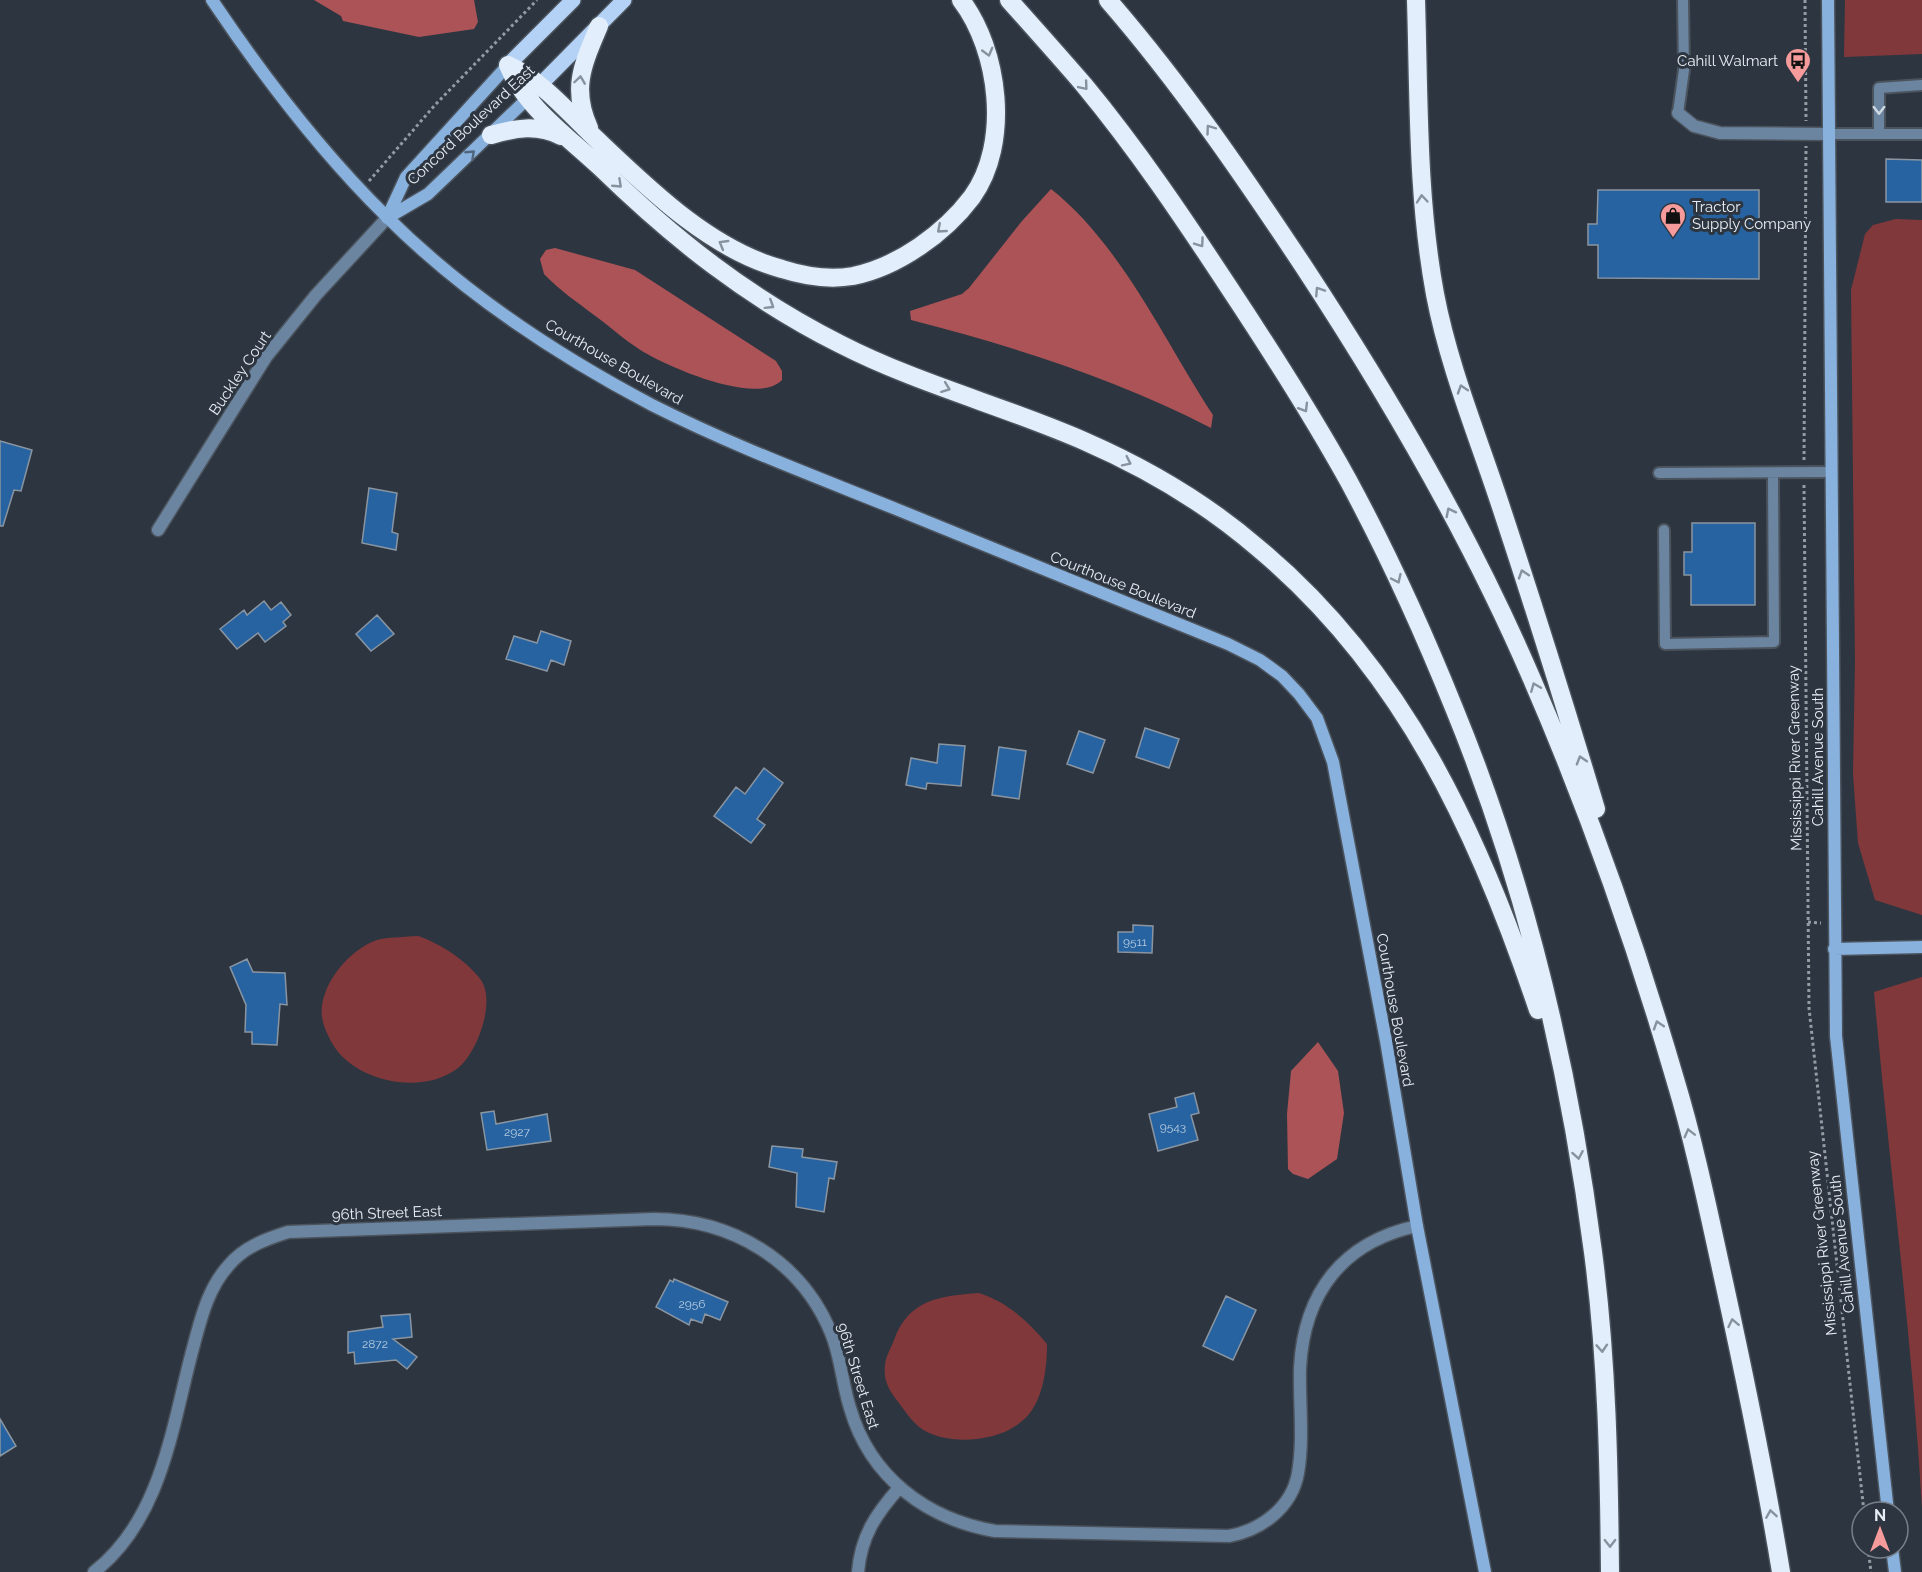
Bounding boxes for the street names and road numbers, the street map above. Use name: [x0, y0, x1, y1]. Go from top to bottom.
street label: Concord Boulevard East: [404, 61, 538, 189]
street label: Courthouse Boulevard: [542, 315, 686, 409]
street label: Buckley Court: [205, 327, 275, 419]
street label: Courthouse Boulevard: [1047, 547, 1199, 623]
street label: Mississippi River Greenway: [1784, 665, 1806, 851]
street label: Cahill Avenue South: [1809, 688, 1827, 826]
street label: Courthouse Boulevard: [1373, 932, 1417, 1088]
street label: Mississippi River Greenway: [1803, 1150, 1841, 1336]
street label: Cahill Avenue South: [1826, 1174, 1858, 1314]
street label: 96th Street East: [332, 1202, 442, 1224]
street label: 96th Street East: [833, 1321, 883, 1431]

